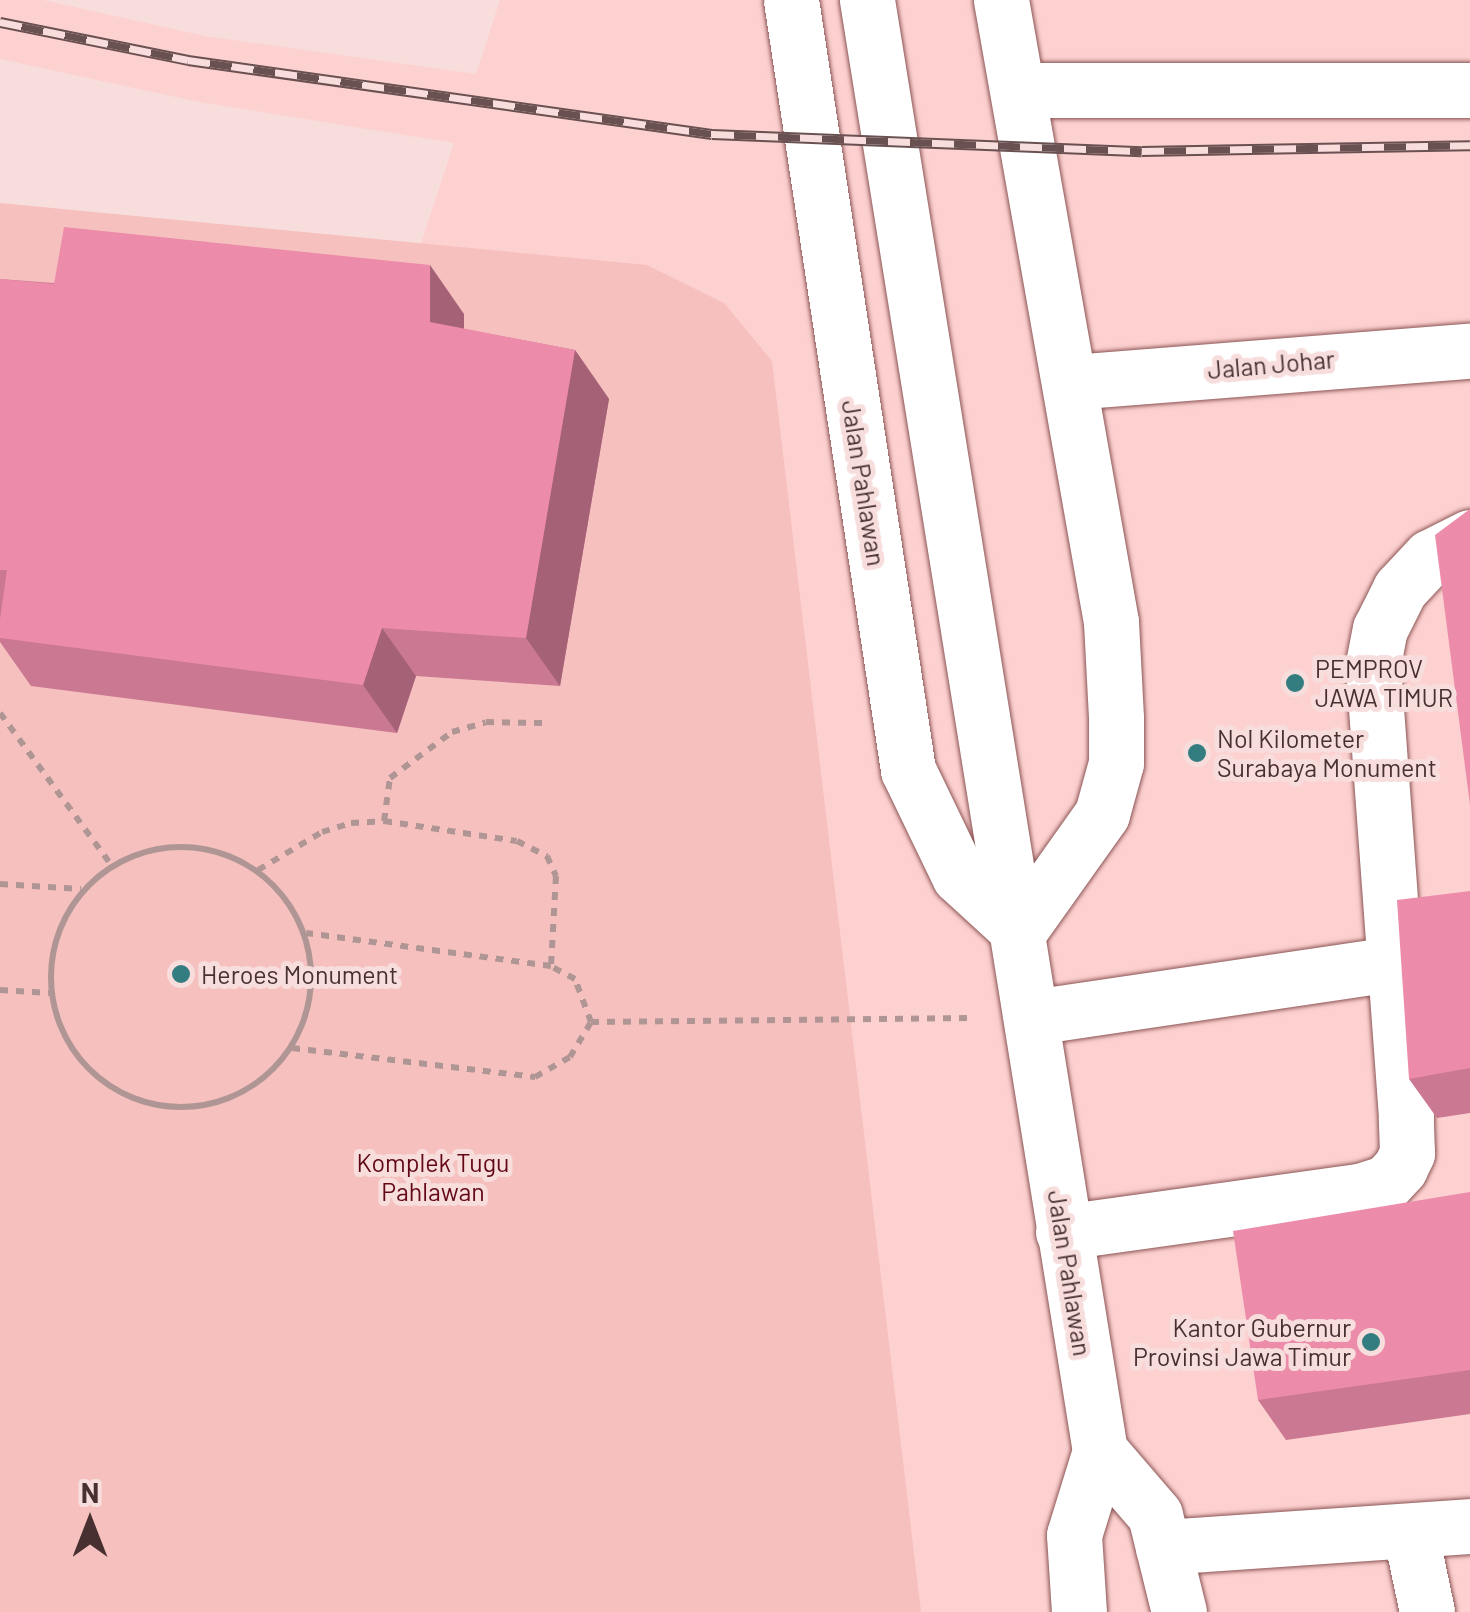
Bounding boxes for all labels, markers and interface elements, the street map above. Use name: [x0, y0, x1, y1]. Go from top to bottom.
street label: Jalan Johar: [1206, 343, 1336, 385]
street label: Jalan Pahlawan: [836, 398, 892, 568]
place label: PEMPROV JAWA TIMUR: [1315, 654, 1453, 713]
marker: PEMPROV JAWA TIMUR: [1284, 672, 1306, 694]
place label: Nol Kilometer Surabaya Monument: [1217, 724, 1437, 783]
marker: Nol Kilometer Surabaya Monument: [1186, 742, 1208, 764]
place label: Heroes Monument: [201, 959, 398, 989]
marker: Heroes Monument: [170, 963, 192, 985]
park label: Komplek Tugu Pahlawan: [357, 1148, 509, 1207]
street label: Jalan Pahlawan: [1042, 1188, 1098, 1358]
place label: Kantor Gubernur Provinsi Jawa Timur: [1133, 1313, 1351, 1372]
marker: Kantor Gubernur Provinsi Jawa Timur: [1360, 1331, 1382, 1353]
north arrow: [40, 1472, 140, 1572]
text: N: [81, 1475, 99, 1509]

